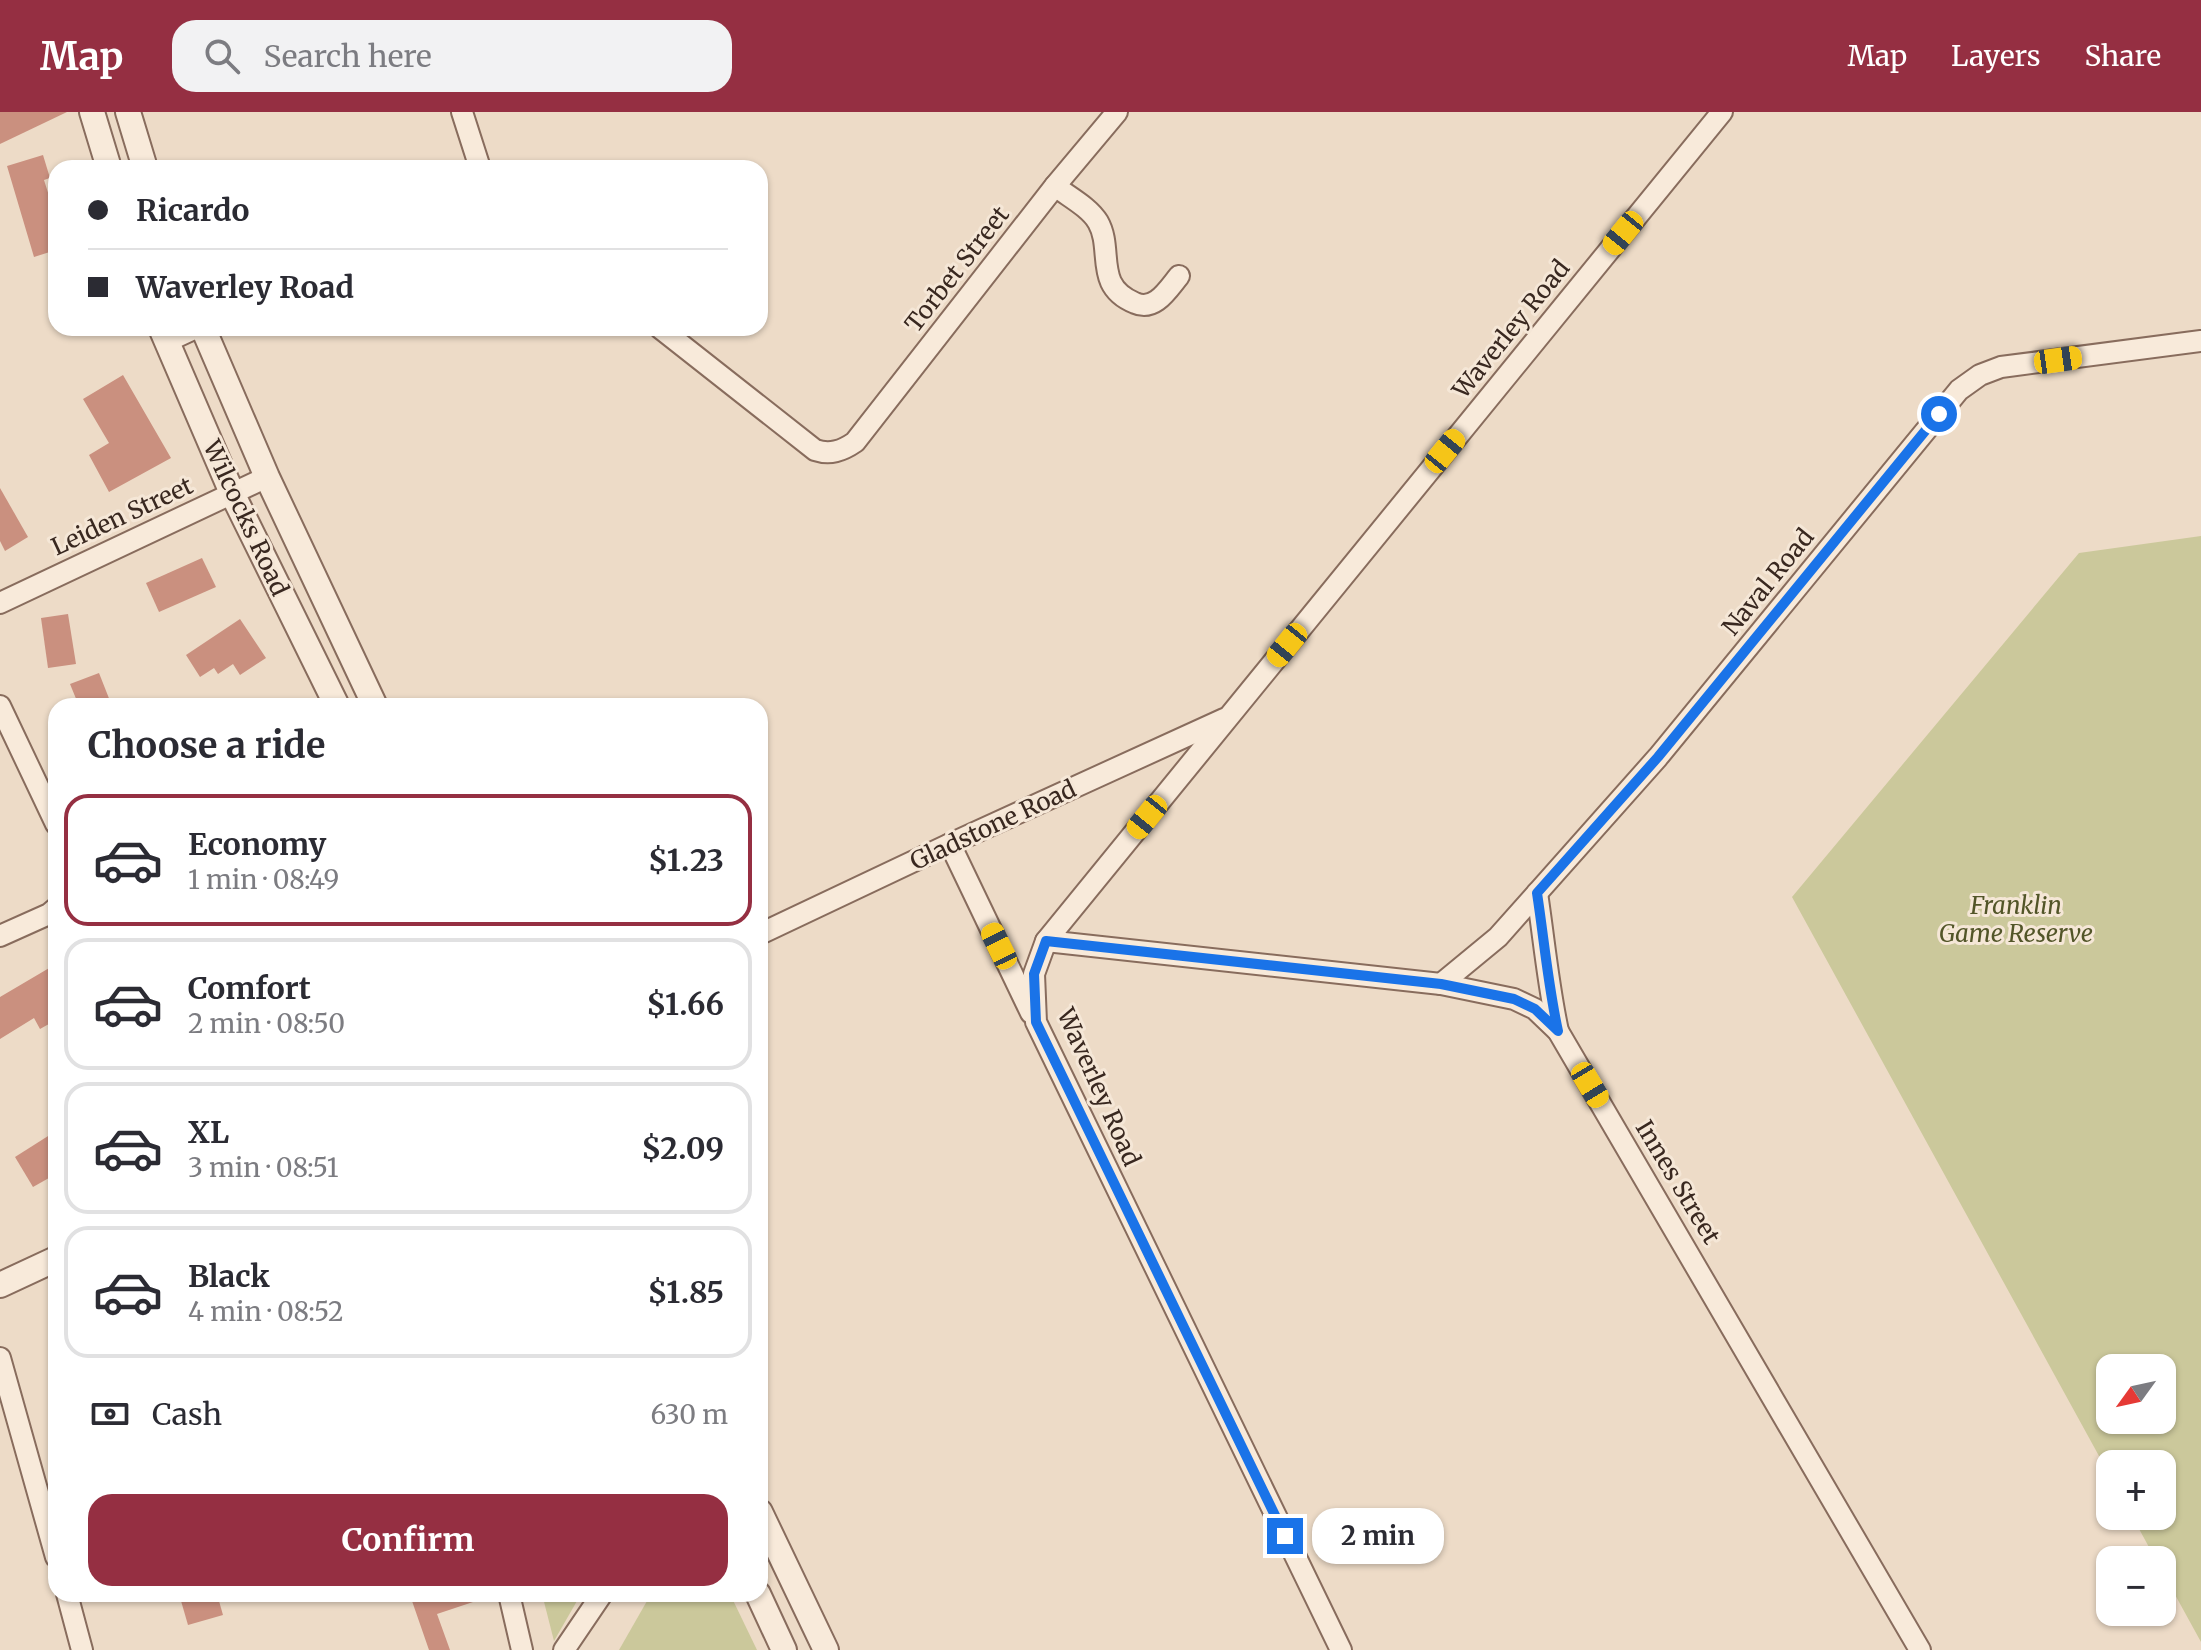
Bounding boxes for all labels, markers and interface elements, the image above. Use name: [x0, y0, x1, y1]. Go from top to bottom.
search box: [172, 20, 732, 92]
text: Map: [40, 33, 124, 80]
icon: search: [200, 34, 244, 78]
text: Search here: [264, 37, 432, 75]
text: Map: [1847, 38, 1907, 74]
text: Layers: [1951, 38, 2040, 74]
text: Share: [2084, 38, 2161, 74]
text: Ricardo: [136, 191, 250, 229]
street label: Torbet Street: [898, 199, 1016, 338]
car: [1599, 207, 1647, 259]
street label: Waverley Road: [1445, 253, 1576, 405]
text: Waverley Road: [136, 268, 354, 306]
car: [2033, 345, 2083, 375]
route start: [1921, 396, 1957, 432]
car: [1421, 425, 1469, 477]
street label: Wilcocks Road: [196, 434, 296, 601]
street label: Leiden Street: [46, 469, 198, 562]
street label: Naval Road: [1715, 522, 1821, 642]
car: [1263, 619, 1311, 671]
text: Choose a ride: [88, 723, 325, 768]
street label: Gladstone Road: [905, 773, 1081, 877]
car: [1123, 791, 1171, 843]
icon: car: [92, 824, 164, 896]
text: Economy: [188, 825, 326, 863]
text: $1.23: [648, 841, 724, 879]
text: 1 min · 08:49: [188, 863, 339, 896]
park label: Franklin Game Reserve: [1939, 890, 2093, 949]
car: [978, 919, 1020, 973]
icon: car: [92, 968, 164, 1040]
text: Comfort: [188, 969, 311, 1007]
text: $1.66: [646, 985, 724, 1023]
street label: Waverley Road: [1050, 1002, 1148, 1171]
text: 2 min · 08:50: [188, 1007, 345, 1040]
car: [1567, 1058, 1613, 1112]
icon: car: [92, 1112, 164, 1184]
text: XL: [188, 1113, 229, 1151]
street label: Innes Street: [1629, 1114, 1727, 1250]
text: $2.09: [641, 1129, 724, 1167]
text: 3 min · 08:51: [188, 1151, 338, 1184]
icon: car: [92, 1256, 164, 1328]
text: Black: [188, 1257, 270, 1295]
text: $1.85: [648, 1273, 724, 1311]
text: 4 min · 08:52: [188, 1295, 344, 1328]
north arrow: [2096, 1354, 2176, 1434]
map controls: [2096, 1354, 2176, 1626]
icon: cash: [88, 1392, 132, 1436]
text: Cash: [152, 1395, 222, 1433]
text: 630 m: [651, 1398, 728, 1431]
button: +: [2096, 1450, 2176, 1530]
button: Confirm: [88, 1494, 728, 1586]
callout: 2 min: [1313, 1508, 1445, 1564]
route end: [1267, 1518, 1303, 1554]
text: 2 min: [1341, 1519, 1415, 1552]
button: −: [2096, 1546, 2176, 1626]

